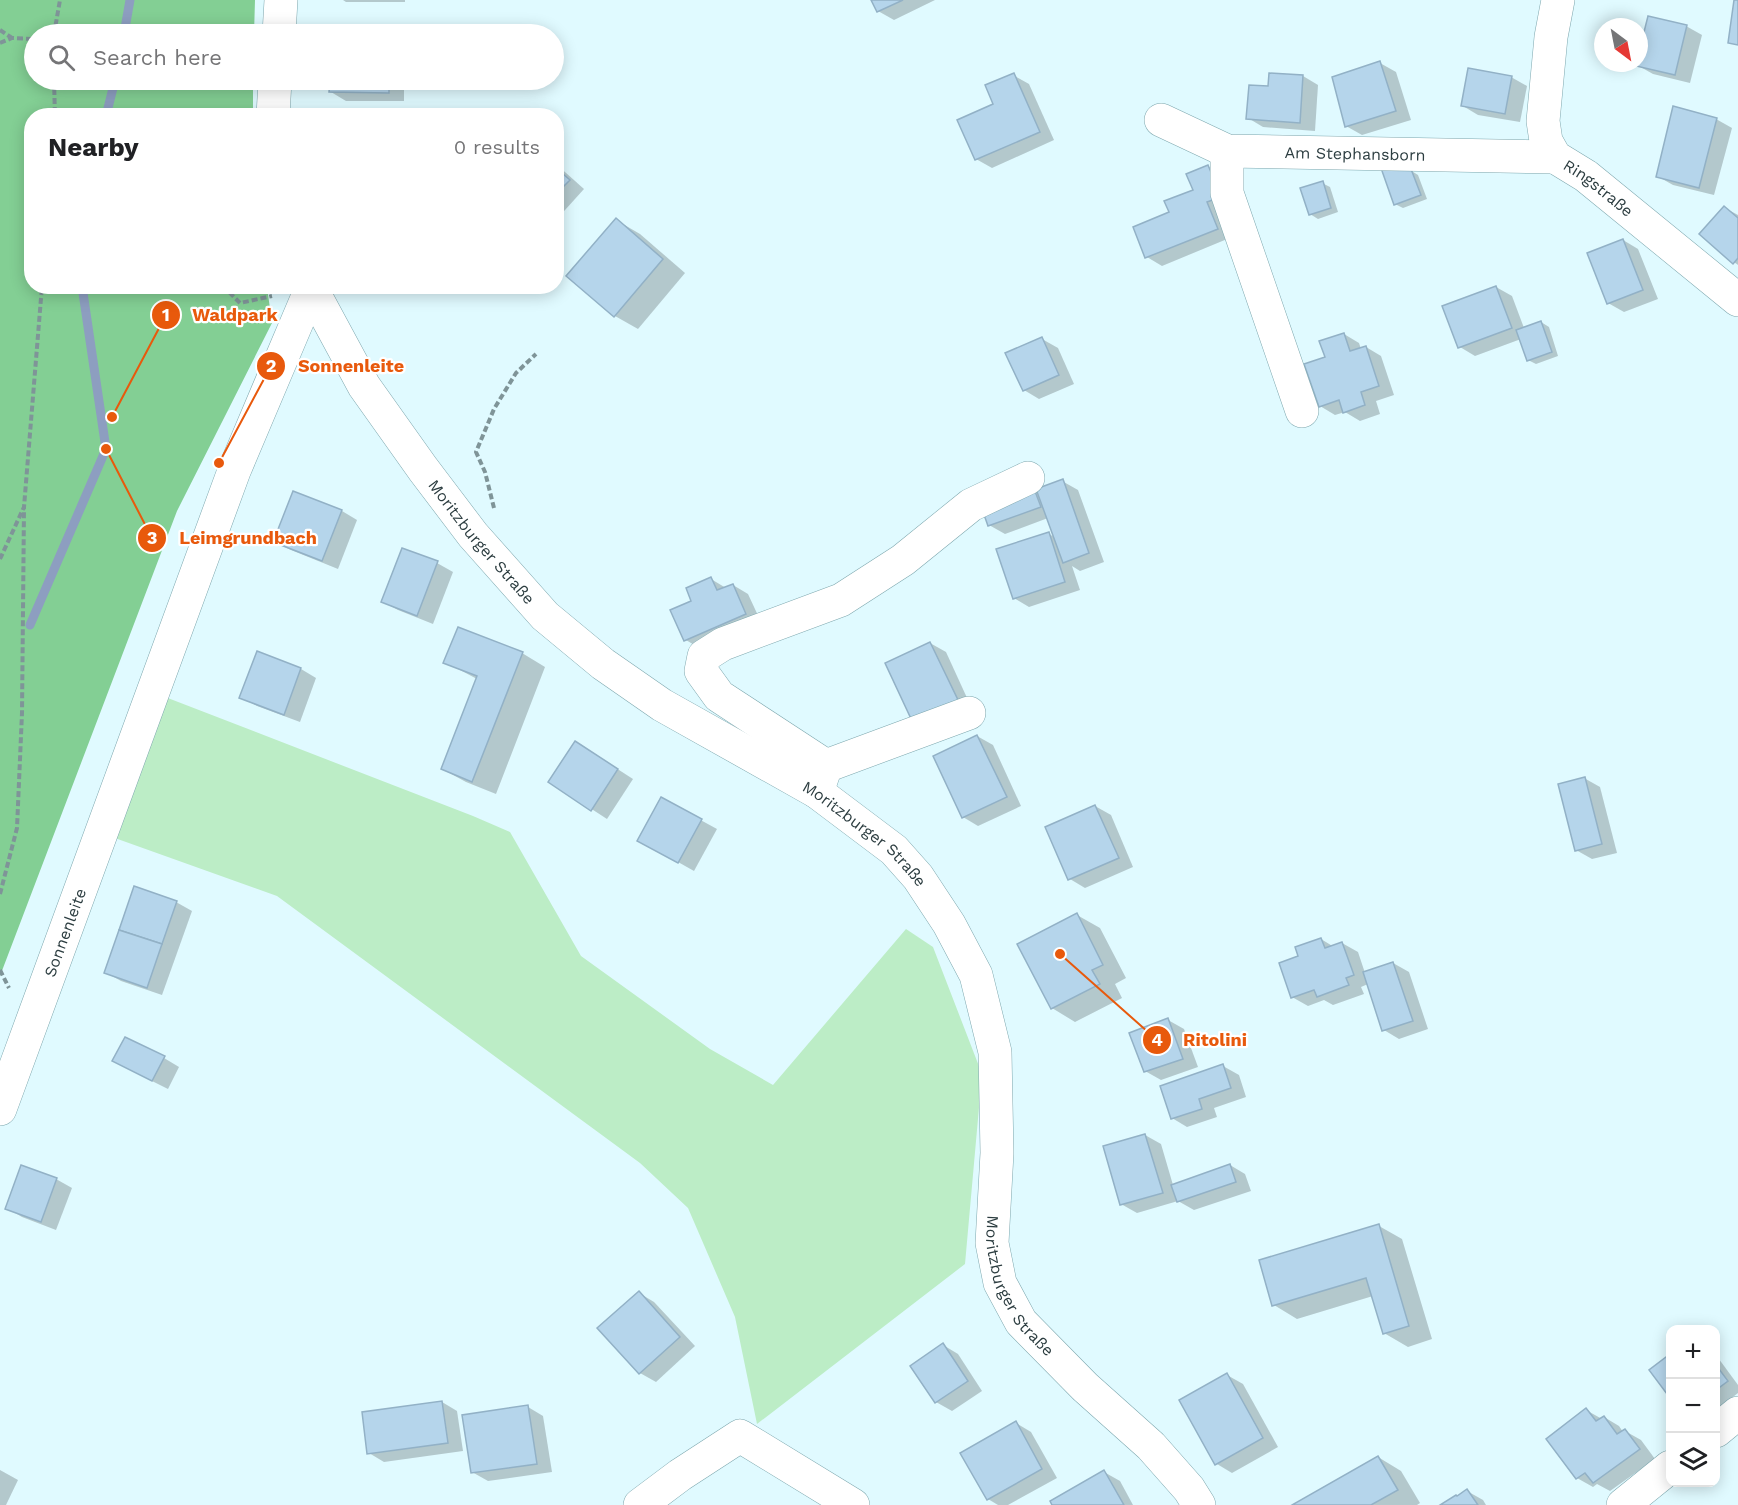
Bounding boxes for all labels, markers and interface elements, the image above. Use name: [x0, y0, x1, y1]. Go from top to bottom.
north arrow: [1594, 18, 1648, 72]
search box: [24, 24, 564, 90]
icon: search: [45, 41, 78, 74]
text: Search here: [93, 45, 222, 70]
text: Nearby: [48, 132, 139, 162]
text: 0 results: [454, 135, 540, 159]
street label: Am Stephansborn: [1284, 143, 1426, 165]
street label: Ringstraße: [1560, 156, 1637, 221]
callout: Waldpark: [151, 297, 290, 333]
text: 1: [162, 304, 170, 325]
text: Waldpark: [192, 304, 278, 325]
callout: Sonnenleite: [256, 348, 416, 384]
text: 2: [266, 355, 276, 376]
text: Sonnenleite: [298, 355, 404, 376]
street label: Moritzburger Straße: [424, 476, 539, 608]
callout: Leimgrundbach: [137, 520, 328, 556]
text: 3: [147, 527, 157, 548]
text: Leimgrundbach: [179, 527, 317, 548]
street label: Moritzburger Straße: [799, 777, 930, 890]
street label: Sonnenleite: [40, 886, 90, 980]
callout: Ritolini: [1142, 1022, 1259, 1058]
text: 4: [1151, 1029, 1163, 1050]
text: Ritolini: [1183, 1029, 1247, 1050]
street label: Moritzburger Straße: [982, 1215, 1058, 1360]
map controls: [1666, 1325, 1720, 1487]
button: +: [1666, 1325, 1720, 1379]
button: −: [1666, 1379, 1720, 1433]
button: layers: [1666, 1433, 1720, 1487]

